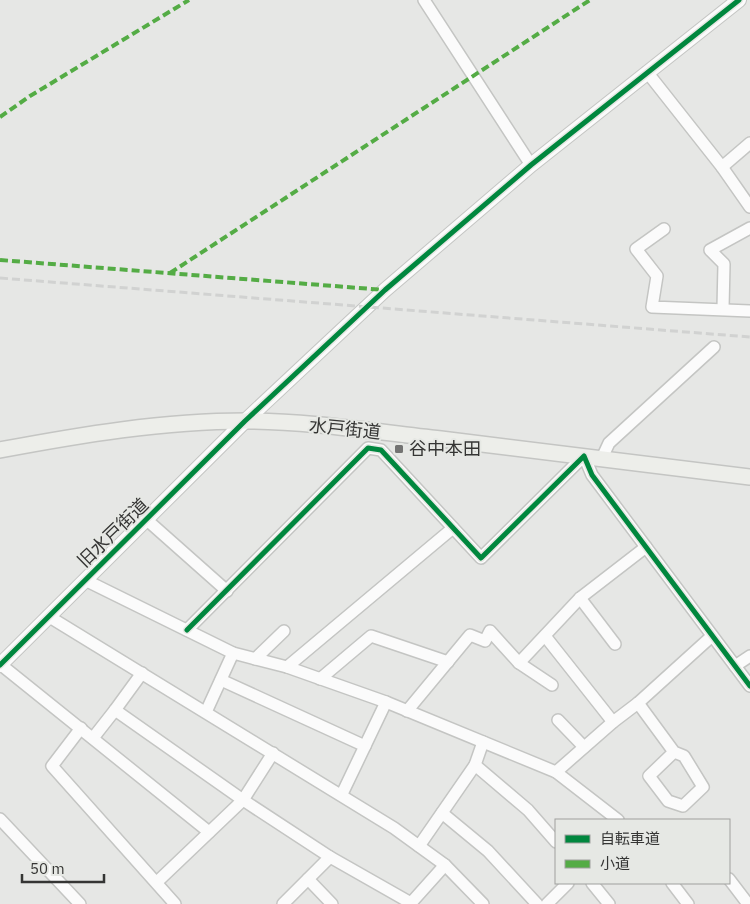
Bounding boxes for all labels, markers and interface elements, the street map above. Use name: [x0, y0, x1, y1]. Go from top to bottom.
street label: 水戸街道: [308, 413, 382, 444]
place label: 谷中本田: [409, 437, 481, 460]
marker: 谷中本田: [393, 443, 405, 455]
street label: 旧水戸街道: [72, 493, 153, 572]
legend: [555, 819, 730, 884]
text: 自転車道: [600, 829, 660, 848]
scale bar: [22, 852, 105, 884]
text: 小道: [600, 854, 630, 873]
text: 50 m: [30, 859, 65, 878]

